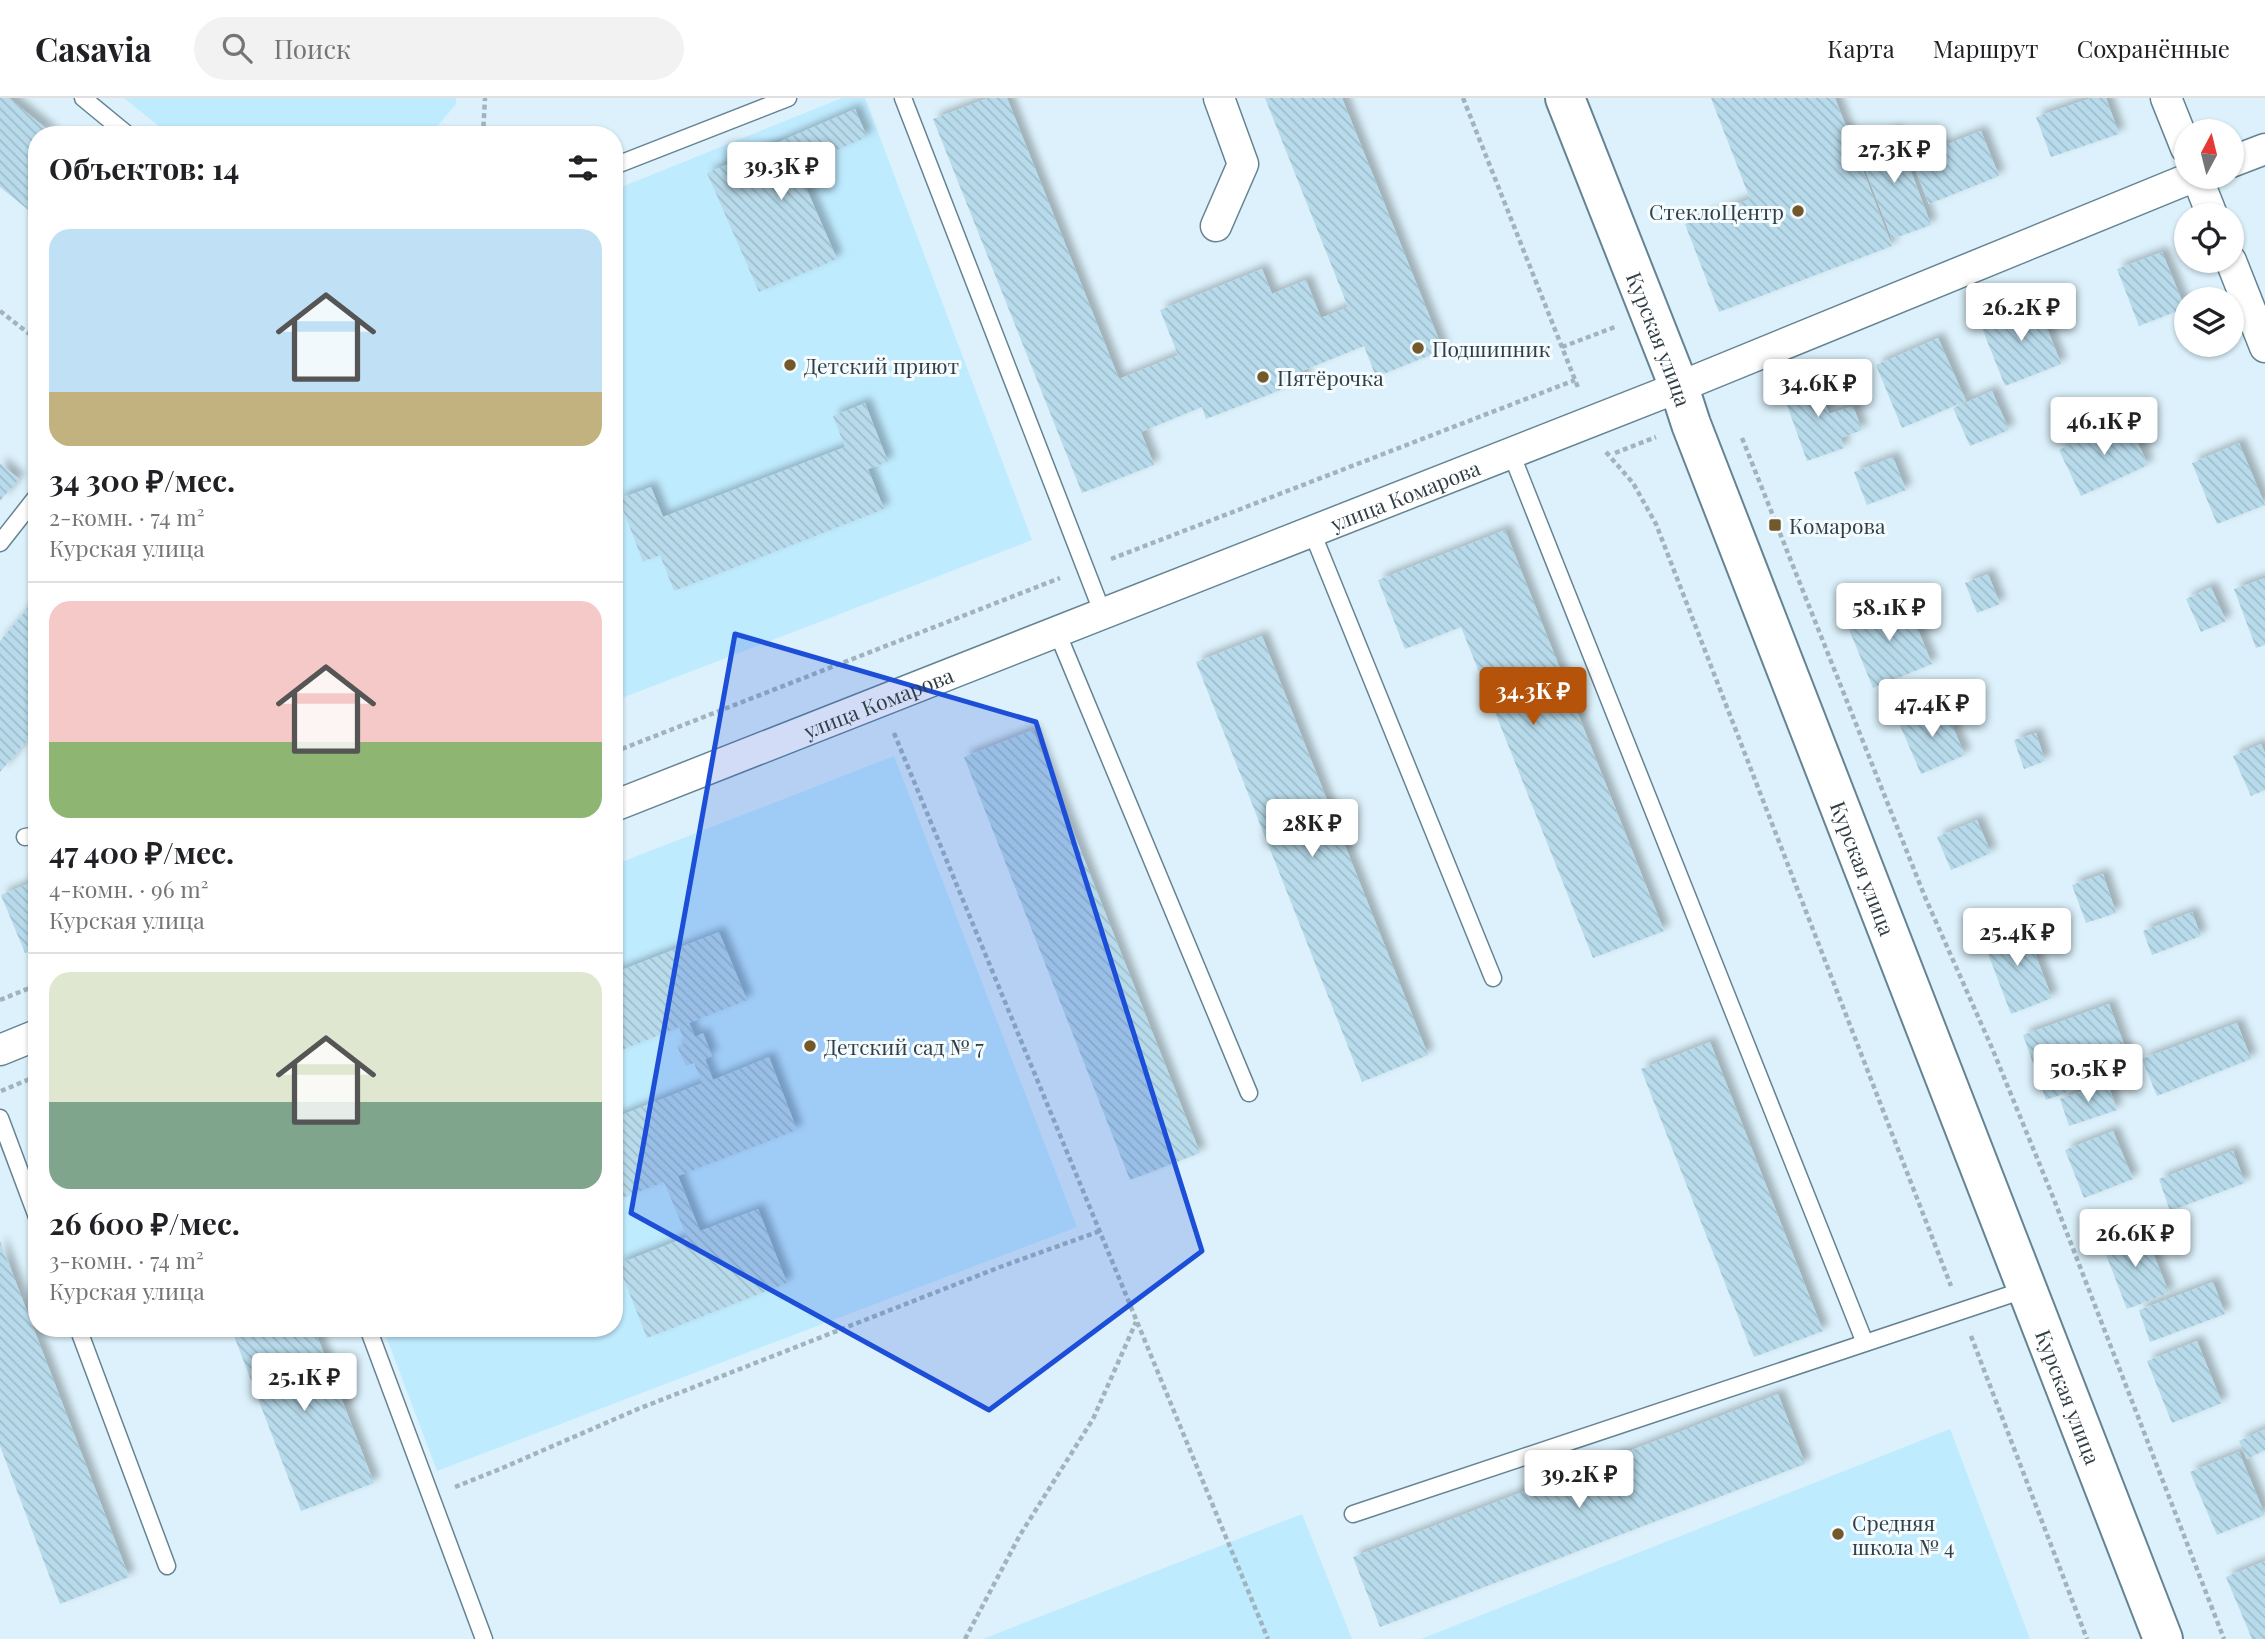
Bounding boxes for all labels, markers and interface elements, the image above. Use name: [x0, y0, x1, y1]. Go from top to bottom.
search box: [194, 17, 684, 80]
text: Casavia: [35, 26, 152, 70]
icon: search: [218, 29, 256, 67]
text: Поиск: [274, 31, 351, 66]
text: Карта: [1827, 32, 1895, 64]
text: Маршрут: [1933, 32, 2039, 64]
text: Сохранённые: [2077, 32, 2230, 64]
north arrow: [2174, 119, 2244, 189]
map controls: [2174, 119, 2244, 357]
pin: 27.3K ₽: [1829, 126, 1959, 185]
text: 27.3K ₽: [1857, 132, 1931, 163]
pin: 39.3K ₽: [716, 142, 846, 202]
text: Объектов: 14: [49, 148, 239, 188]
icon: filters: [564, 149, 602, 187]
text: 39.3K ₽: [743, 149, 819, 180]
place label: СтеклоЦентр: [1649, 197, 1784, 225]
marker: СтеклоЦентр: [1790, 203, 1806, 219]
button: locate: [2174, 203, 2244, 273]
street label: Курская улица: [1621, 268, 1698, 410]
icon: home: [263, 274, 389, 400]
pin: 26.2K ₽: [1956, 284, 2086, 343]
button: layers: [2174, 287, 2244, 357]
text: 26.2K ₽: [1982, 290, 2060, 321]
place label: Подшипник: [1432, 334, 1550, 362]
marker: Подшипник: [1410, 340, 1426, 356]
place label: Детский приют: [804, 351, 959, 379]
marker: Детский приют: [782, 357, 798, 373]
pin: 34.6K ₽: [1753, 360, 1883, 419]
place label: Пятёрочка: [1277, 363, 1384, 391]
text: 34.6K ₽: [1779, 366, 1857, 397]
marker: Пятёрочка: [1255, 369, 1271, 385]
pin: 46.1K ₽: [2039, 398, 2169, 457]
text: 46.1K ₽: [2066, 404, 2142, 435]
street label: улица Комарова: [1325, 453, 1484, 537]
text: 34 300 ₽/мес.: [49, 460, 235, 500]
text: 2-комн. · 74 m²: [49, 501, 204, 532]
place label: Комарова: [1789, 511, 1886, 539]
marker: Комарова: [1767, 517, 1783, 533]
text: Курская улица: [49, 532, 205, 563]
pin: 58.1K ₽: [1824, 584, 1954, 643]
text: 58.1K ₽: [1852, 590, 1926, 621]
icon: home: [263, 646, 389, 772]
street label: улица Комарова: [798, 660, 958, 744]
pin: 34.3K ₽: [1468, 668, 1598, 727]
text: 34.3K ₽: [1495, 674, 1571, 705]
pin: 47.4K ₽: [1867, 680, 1997, 739]
text: 47.4K ₽: [1895, 686, 1969, 717]
street label: Курская улица: [1825, 797, 1903, 940]
pin: 28K ₽: [1263, 800, 1361, 859]
text: 28K ₽: [1282, 806, 1342, 837]
text: 47 400 ₽/мес.: [49, 832, 234, 872]
text: 4-комн. · 96 m²: [49, 873, 208, 904]
text: Курская улица: [49, 904, 205, 935]
pin: 25.4K ₽: [1952, 908, 2082, 968]
text: 25.4K ₽: [1979, 915, 2055, 946]
icon: home: [263, 1017, 389, 1143]
place label: Детский сад № 7: [824, 1032, 984, 1060]
marker: Детский сад № 7: [802, 1038, 818, 1054]
pin: 50.5K ₽: [2023, 1044, 2153, 1104]
text: 50.5K ₽: [2050, 1051, 2126, 1082]
text: 26 600 ₽/мес.: [49, 1203, 240, 1243]
pin: 26.6K ₽: [2070, 1210, 2200, 1269]
text: 26.6K ₽: [2096, 1216, 2175, 1247]
text: 3-комн. · 74 m²: [49, 1244, 204, 1275]
text: Курская улица: [49, 1275, 205, 1306]
street label: Курская улица: [2030, 1325, 2108, 1468]
pin: 25.1K ₽: [239, 1354, 369, 1413]
text: 25.1K ₽: [268, 1360, 340, 1391]
pin: 39.2K ₽: [1514, 1450, 1644, 1510]
text: 39.2K ₽: [1540, 1457, 1618, 1488]
place label: Средняя школа № 4: [1852, 1508, 1954, 1560]
marker: Средняя школа № 4: [1830, 1526, 1846, 1542]

